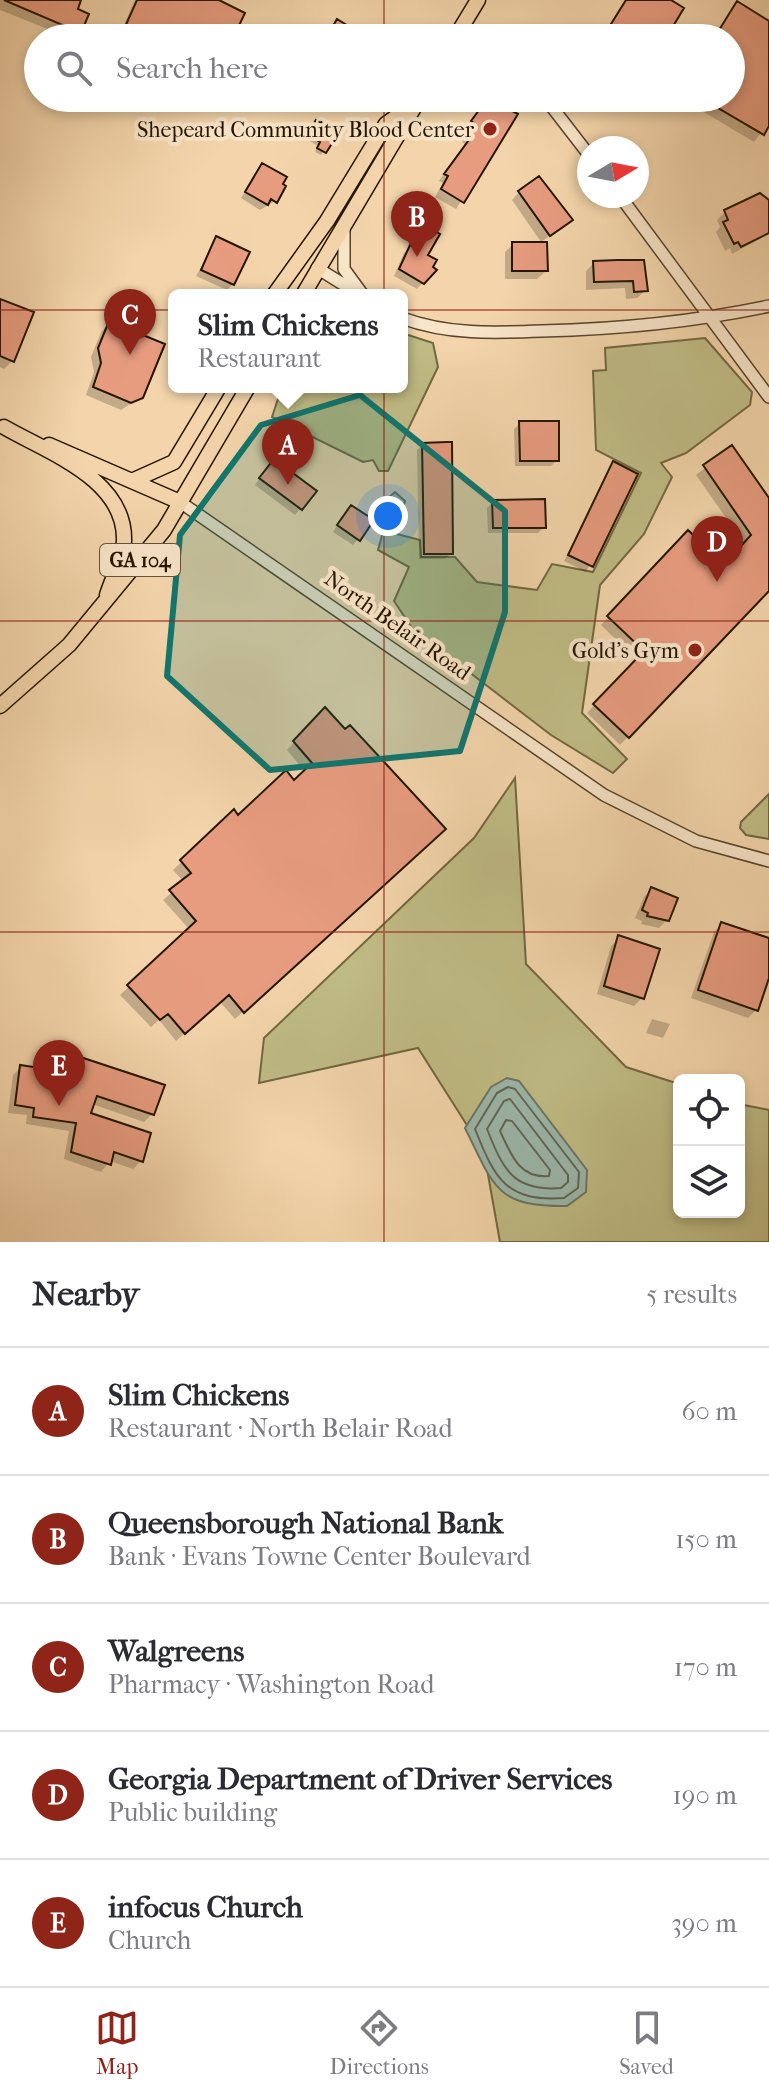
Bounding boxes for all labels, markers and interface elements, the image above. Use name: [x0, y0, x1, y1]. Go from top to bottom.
search box: [24, 24, 745, 112]
icon: search: [52, 46, 96, 90]
text: Search here: [116, 51, 268, 86]
place label: Shepeard Community Blood Center: [137, 117, 475, 143]
marker: Shepeard Community Blood Center: [481, 120, 499, 138]
north arrow: [577, 136, 649, 208]
pin: B: [391, 191, 443, 257]
pin: C: [104, 289, 156, 355]
popup: [168, 289, 408, 393]
text: Slim Chickens: [197, 308, 379, 343]
text: Restaurant: [197, 343, 322, 374]
pin: A: [262, 419, 314, 485]
your location: [368, 496, 408, 536]
pin: D: [691, 516, 743, 582]
road number: GA 104: [100, 544, 180, 576]
street label: North Belair Road: [319, 566, 476, 687]
place label: Gold's Gym: [572, 638, 680, 664]
marker: Gold's Gym: [686, 641, 704, 659]
pin: E: [33, 1040, 85, 1106]
map controls: [673, 1074, 745, 1218]
button: locate: [673, 1074, 745, 1146]
button: layers: [673, 1146, 745, 1218]
text: Nearby: [32, 1274, 139, 1314]
text: 5 results: [646, 1279, 737, 1310]
text: Slim Chickens: [108, 1378, 289, 1413]
text: A: [50, 1396, 66, 1427]
text: 60 m: [681, 1396, 737, 1427]
text: Restaurant · North Belair Road: [108, 1413, 453, 1444]
text: Queensborough National Bank: [108, 1506, 503, 1541]
text: B: [50, 1524, 66, 1555]
text: 150 m: [675, 1524, 737, 1555]
text: Bank · Evans Towne Center Boulevard: [108, 1541, 531, 1572]
text: Walgreens: [108, 1634, 244, 1669]
text: C: [49, 1652, 67, 1683]
text: 170 m: [674, 1652, 737, 1683]
text: Pharmacy · Washington Road: [108, 1669, 434, 1700]
text: Georgia Department of Driver Services: [108, 1762, 612, 1797]
text: D: [48, 1780, 68, 1811]
text: 190 m: [673, 1780, 737, 1811]
text: Public building: [108, 1797, 277, 1828]
text: infocus Church: [108, 1890, 303, 1925]
text: E: [50, 1908, 66, 1939]
text: 390 m: [671, 1908, 737, 1939]
text: Church: [108, 1925, 191, 1956]
tab: Map: [95, 2006, 139, 2080]
tab: Directions: [330, 2006, 429, 2080]
tab: Saved: [619, 2006, 674, 2080]

